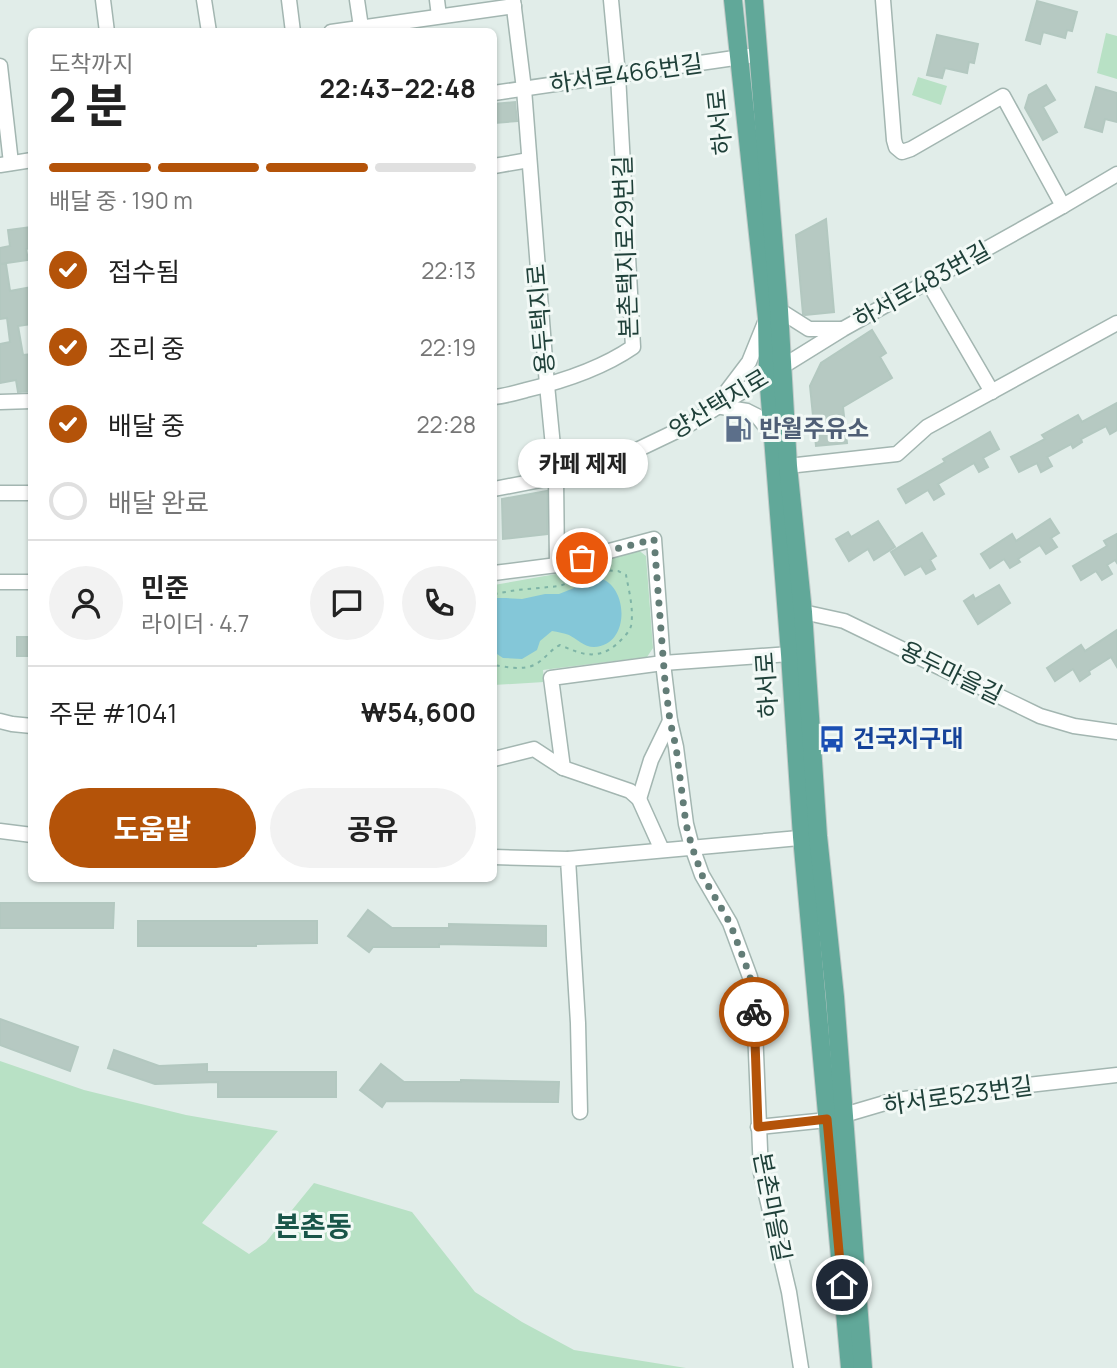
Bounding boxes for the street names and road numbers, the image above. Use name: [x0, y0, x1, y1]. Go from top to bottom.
street label: 하서로466번길: [547, 45, 705, 100]
street label: 하서로: [699, 87, 738, 157]
street label: 본촌택지로29번길: [605, 155, 644, 339]
street label: 하서로483번길: [847, 232, 996, 335]
street label: 용두택지로: [518, 263, 561, 376]
street label: 양산택지로: [662, 360, 774, 445]
street label: 용두마을길: [895, 633, 1009, 711]
street label: 하서로: [747, 651, 784, 719]
street label: 하서로523번길: [881, 1068, 1035, 1121]
street label: 본촌마을길: [747, 1149, 800, 1264]

